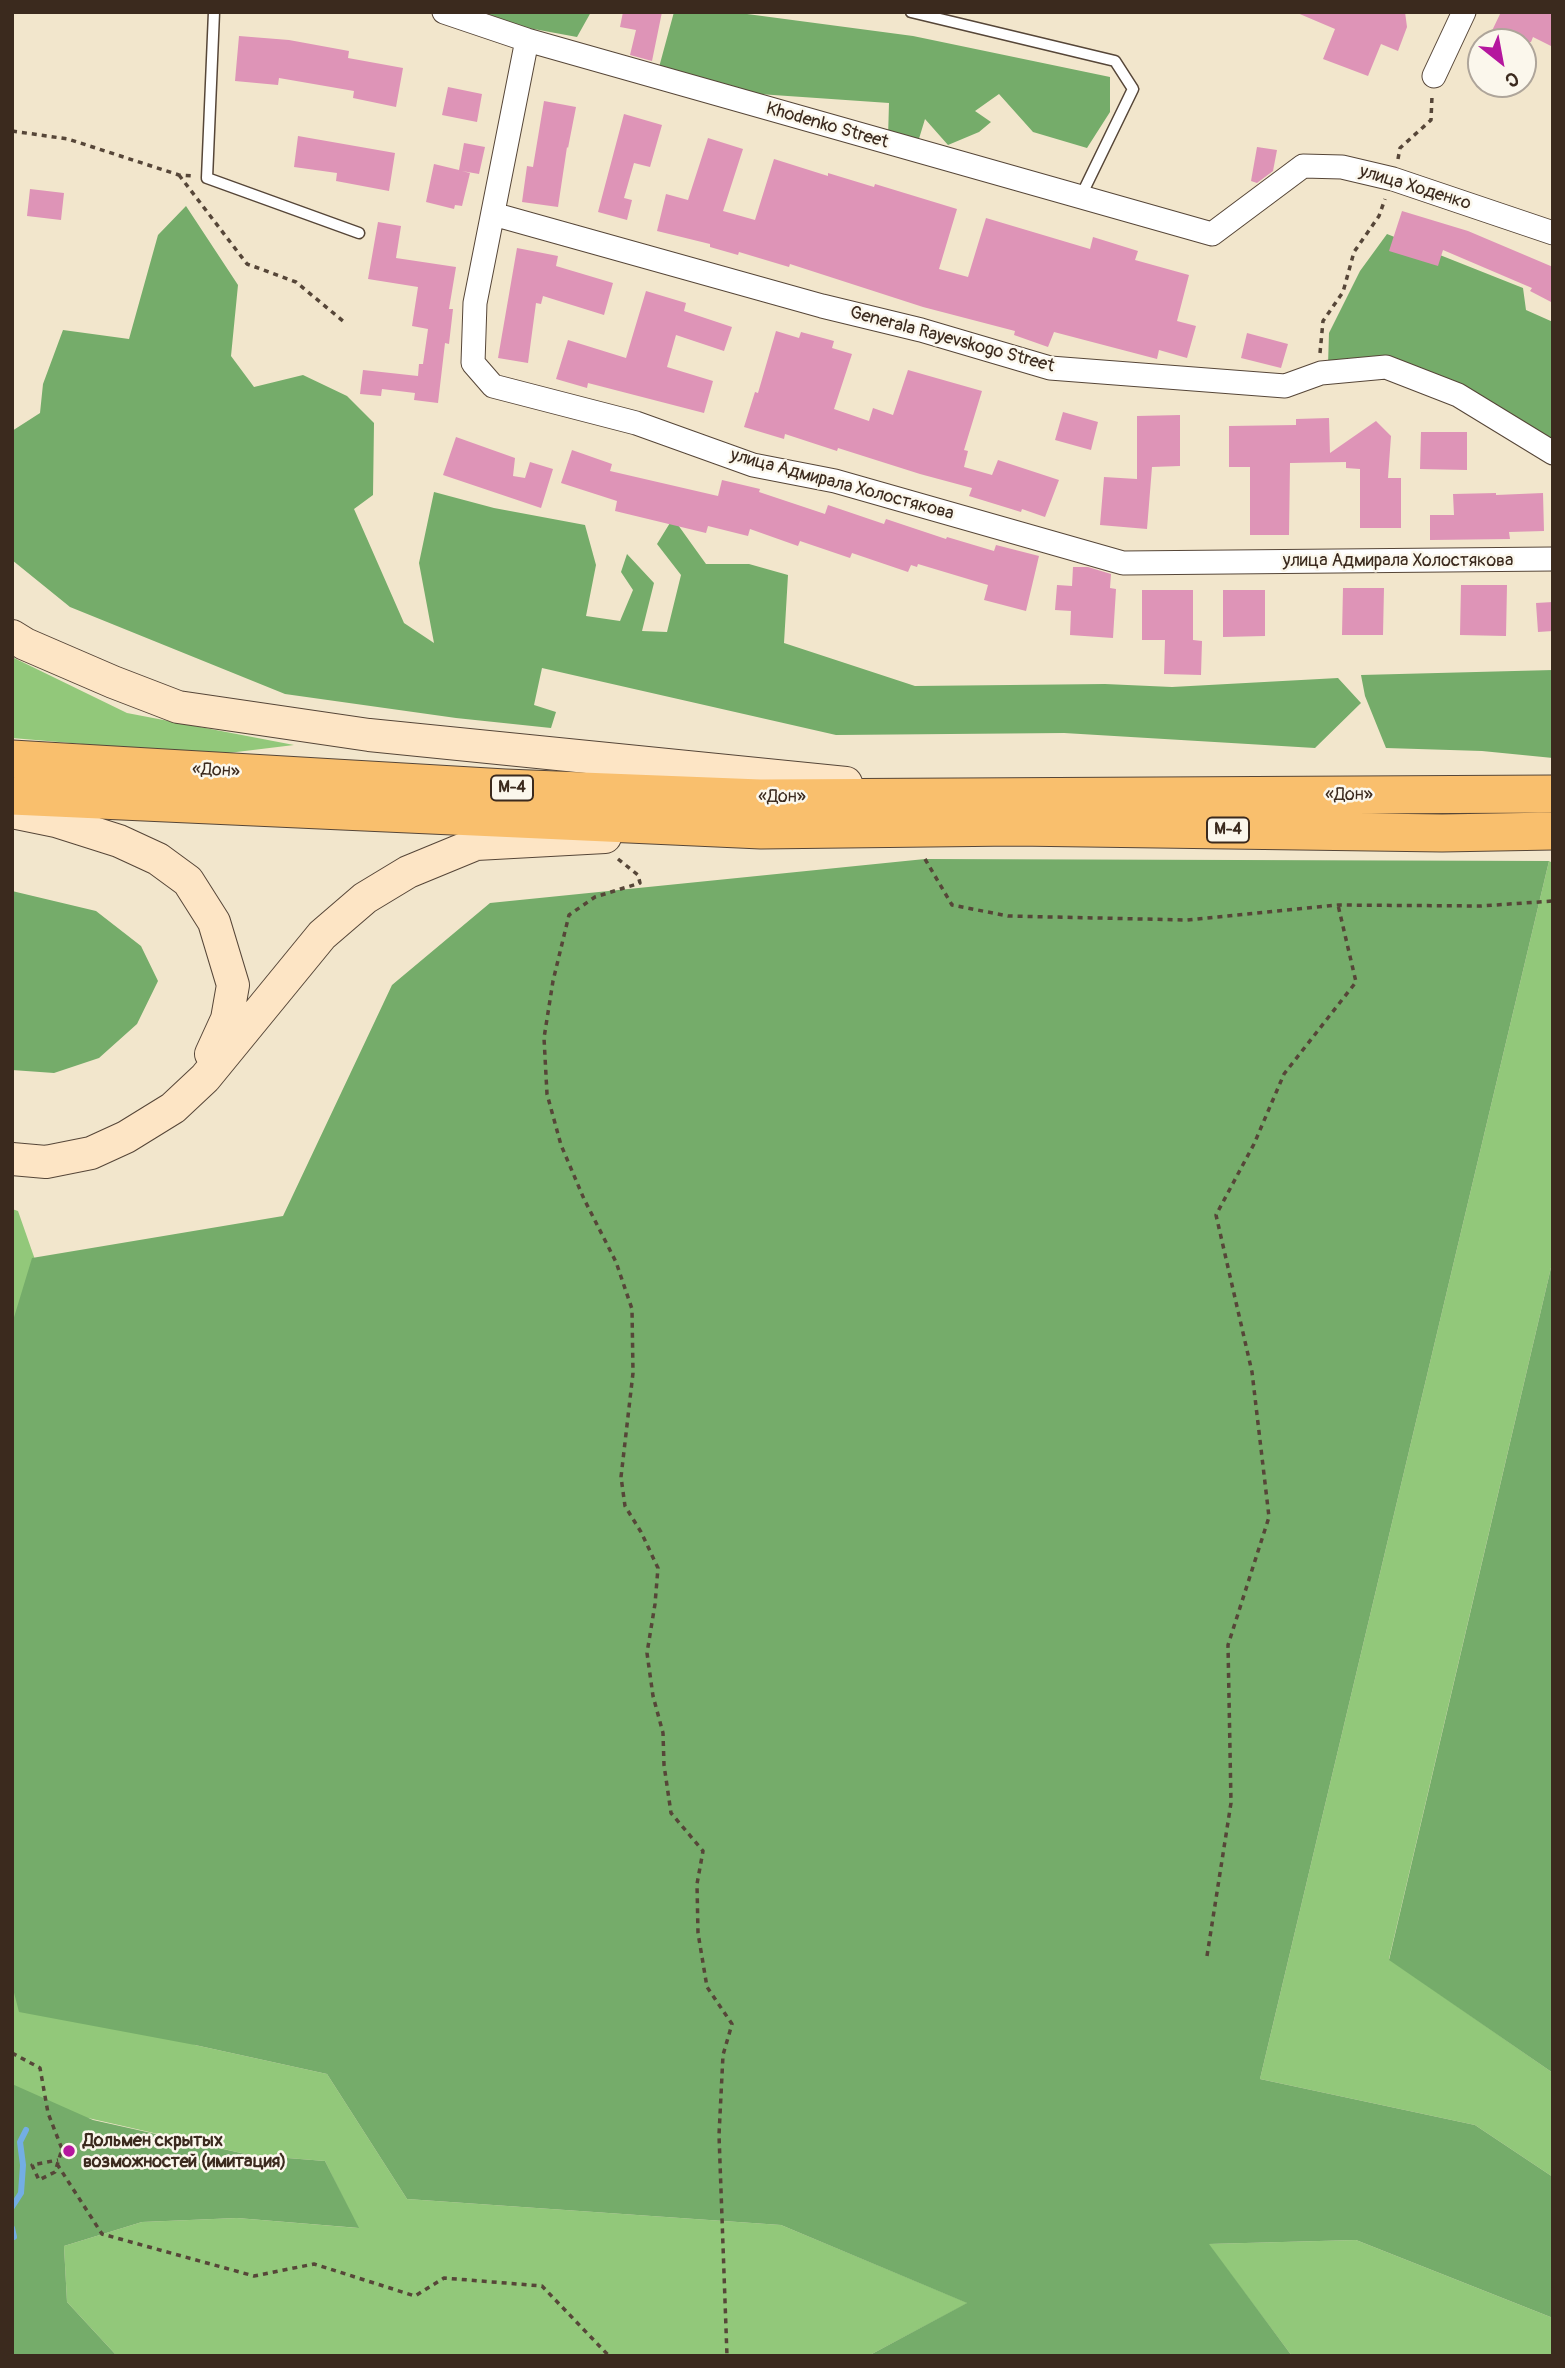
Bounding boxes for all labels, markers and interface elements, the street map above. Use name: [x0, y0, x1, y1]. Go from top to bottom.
north arrow: [1467, 28, 1537, 98]
text: С: [1501, 66, 1523, 93]
street label: Khodenko Street: [763, 98, 891, 154]
street label: улица Ходенко: [1357, 161, 1473, 215]
street label: Generala Rayevskogo Street: [847, 302, 1057, 378]
street label: улица Адмирала Холостякова: [728, 445, 956, 525]
street label: улица Адмирала Холостякова: [1283, 550, 1513, 572]
street label: «Дон»: [192, 759, 240, 783]
road number: М-4: [491, 776, 533, 800]
street label: «Дон»: [1325, 784, 1373, 806]
street label: «Дон»: [758, 786, 806, 808]
road number: М-4: [1207, 818, 1249, 842]
place label: Дольмен скрытых возможностей (имитация): [83, 2130, 286, 2172]
marker: Дольмен скрытых возможностей (имитация): [61, 2143, 77, 2159]

